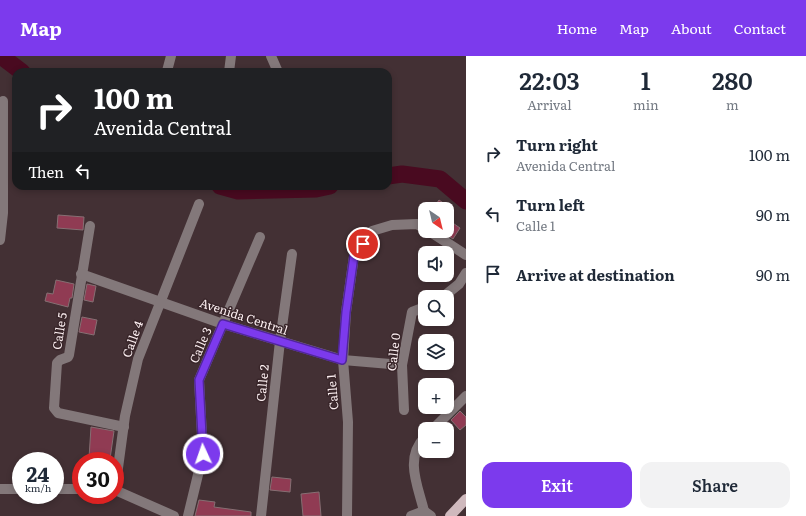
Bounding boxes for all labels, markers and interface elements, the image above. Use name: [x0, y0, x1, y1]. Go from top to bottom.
text: Map: [20, 14, 62, 42]
text: Home: [557, 18, 597, 38]
text: Map: [619, 18, 649, 38]
text: About: [671, 18, 712, 38]
text: Contact: [734, 18, 786, 38]
text: 22:03: [519, 62, 580, 97]
text: 1: [641, 62, 651, 97]
text: 280: [712, 62, 753, 97]
text: 100 m: [94, 76, 174, 118]
icon: right: [28, 84, 80, 136]
text: Arrival: [527, 95, 572, 114]
text: min: [633, 95, 659, 114]
text: m: [726, 95, 739, 114]
text: Avenida Central: [94, 114, 231, 141]
text: Turn right: [516, 133, 598, 156]
icon: right: [482, 143, 504, 165]
text: 100 m: [749, 143, 790, 166]
text: Avenida Central: [516, 156, 615, 175]
text: Then: [28, 160, 64, 183]
icon: left: [72, 160, 94, 182]
text: Turn left: [516, 193, 585, 216]
north arrow: [418, 202, 454, 238]
map controls: [418, 202, 454, 458]
icon: left: [482, 203, 504, 225]
text: 90 m: [756, 203, 790, 226]
text: Calle 1: [516, 216, 555, 235]
pin: [346, 227, 380, 261]
icon: arrive: [352, 233, 374, 255]
button: sound: [418, 246, 454, 282]
icon: arrive: [482, 263, 504, 285]
text: Arrive at destination: [516, 263, 675, 286]
text: 90 m: [756, 263, 790, 286]
button: search: [418, 290, 454, 326]
street label: Avenida Central: [198, 293, 290, 339]
street label: Calle 5: [47, 311, 71, 351]
street label: Calle 4: [117, 318, 147, 360]
street label: Calle 3: [184, 324, 216, 366]
street label: Calle 0: [382, 332, 404, 372]
button: layers: [418, 334, 454, 370]
street label: Calle 2: [251, 363, 273, 403]
street label: Calle 1: [321, 373, 343, 411]
button: +: [418, 378, 454, 414]
button: −: [418, 422, 454, 458]
position arrow: [182, 433, 224, 475]
speed limit sign: 30: [72, 452, 124, 504]
text: 24: [27, 458, 49, 488]
button: Exit: [482, 462, 632, 508]
button: Share: [640, 462, 790, 508]
text: km/h: [25, 480, 51, 495]

